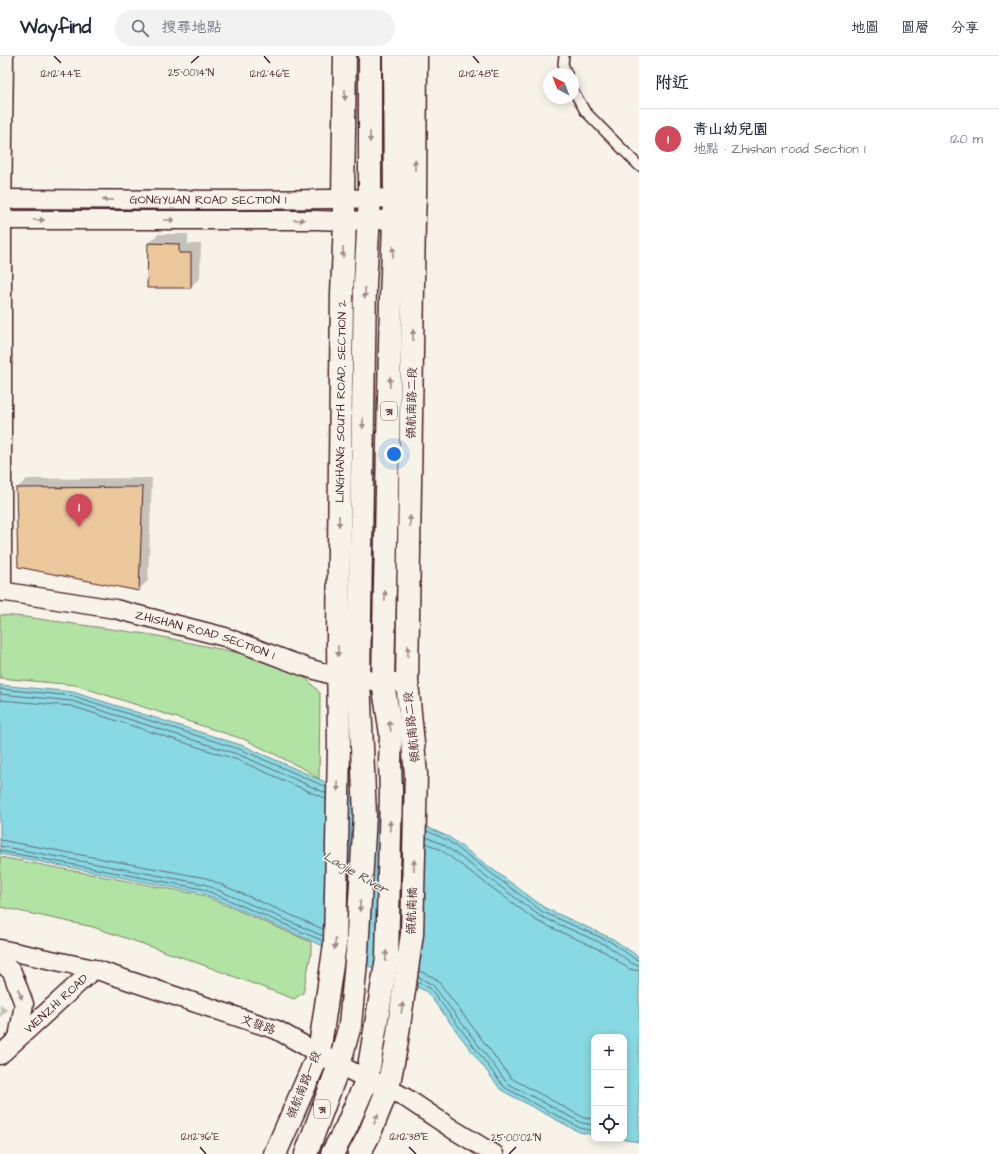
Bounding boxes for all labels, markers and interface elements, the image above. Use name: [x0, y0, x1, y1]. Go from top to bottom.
search box: [115, 10, 395, 46]
text: Wayfind: [20, 14, 91, 41]
icon: search: [129, 17, 151, 39]
text: 搜尋地點: [161, 17, 221, 38]
text: 地圖: [851, 18, 879, 38]
text: 圖層: [901, 18, 929, 38]
text: 分享: [951, 18, 979, 38]
text: 25°00'14"N: [168, 66, 214, 80]
text: 121°12'44"E: [41, 67, 82, 81]
text: 121°12'46"E: [250, 67, 290, 81]
text: 121°12'48"E: [459, 67, 499, 81]
north arrow: [543, 68, 579, 104]
text: 附近: [655, 71, 689, 95]
one-way arrow: [342, 89, 348, 102]
text: 青山幼兒園: [693, 119, 768, 140]
text: 1: [667, 130, 669, 148]
text: 120 m: [950, 130, 983, 148]
one-way arrow: [367, 131, 373, 144]
text: 地點 · Zhishan road Section 1: [693, 140, 866, 158]
one-way arrow: [412, 159, 419, 171]
street label: GONGYUAN ROAD SECTION 1: [130, 191, 287, 209]
one-way arrow: [101, 197, 114, 203]
one-way arrow: [33, 217, 46, 223]
one-way arrow: [163, 217, 176, 223]
one-way arrow: [293, 217, 306, 223]
one-way arrow: [390, 245, 396, 258]
one-way arrow: [340, 246, 347, 258]
one-way arrow: [362, 287, 368, 300]
street label: LINGHANG SOUTH ROAD, SECTION 2: [331, 300, 350, 503]
one-way arrow: [410, 328, 416, 341]
street label: 領航南路二段: [403, 367, 421, 439]
one-way arrow: [386, 376, 393, 388]
road number: 31: [381, 402, 397, 420]
one-way arrow: [360, 417, 366, 430]
your location: [384, 444, 404, 464]
pin: 1: [66, 494, 92, 527]
one-way arrow: [407, 514, 413, 527]
one-way arrow: [336, 515, 342, 528]
one-way arrow: [382, 589, 388, 602]
street label: ZHISHAN ROAD SECTION 1: [133, 606, 278, 664]
one-way arrow: [405, 644, 411, 657]
one-way arrow: [335, 645, 341, 658]
street label: 領航南路二段: [400, 690, 424, 764]
one-way arrow: [387, 720, 393, 732]
one-way arrow: [335, 780, 341, 793]
one-way arrow: [387, 819, 393, 832]
water label: Laojie River: [320, 847, 393, 900]
one-way arrow: [411, 858, 417, 871]
street label: 領航南橋: [403, 887, 421, 935]
one-way arrow: [356, 900, 363, 912]
one-way arrow: [331, 938, 338, 950]
one-way arrow: [383, 950, 390, 962]
street label: WENZHI ROAD: [20, 970, 92, 1037]
one-way arrow: [18, 988, 24, 1000]
one-way arrow: [399, 1002, 405, 1014]
street label: 文發路: [238, 1011, 278, 1039]
map controls: [591, 1034, 627, 1142]
button: +: [591, 1034, 627, 1070]
street label: 領航南路一段: [283, 1048, 325, 1122]
button: −: [591, 1070, 627, 1106]
road number: 31: [314, 1100, 330, 1118]
button: locate: [591, 1106, 627, 1142]
one-way arrow: [373, 1112, 379, 1124]
text: 121°12'36"E: [181, 1130, 219, 1144]
text: 121°12'38"E: [390, 1130, 429, 1144]
text: 25°00'02"N: [491, 1131, 541, 1145]

